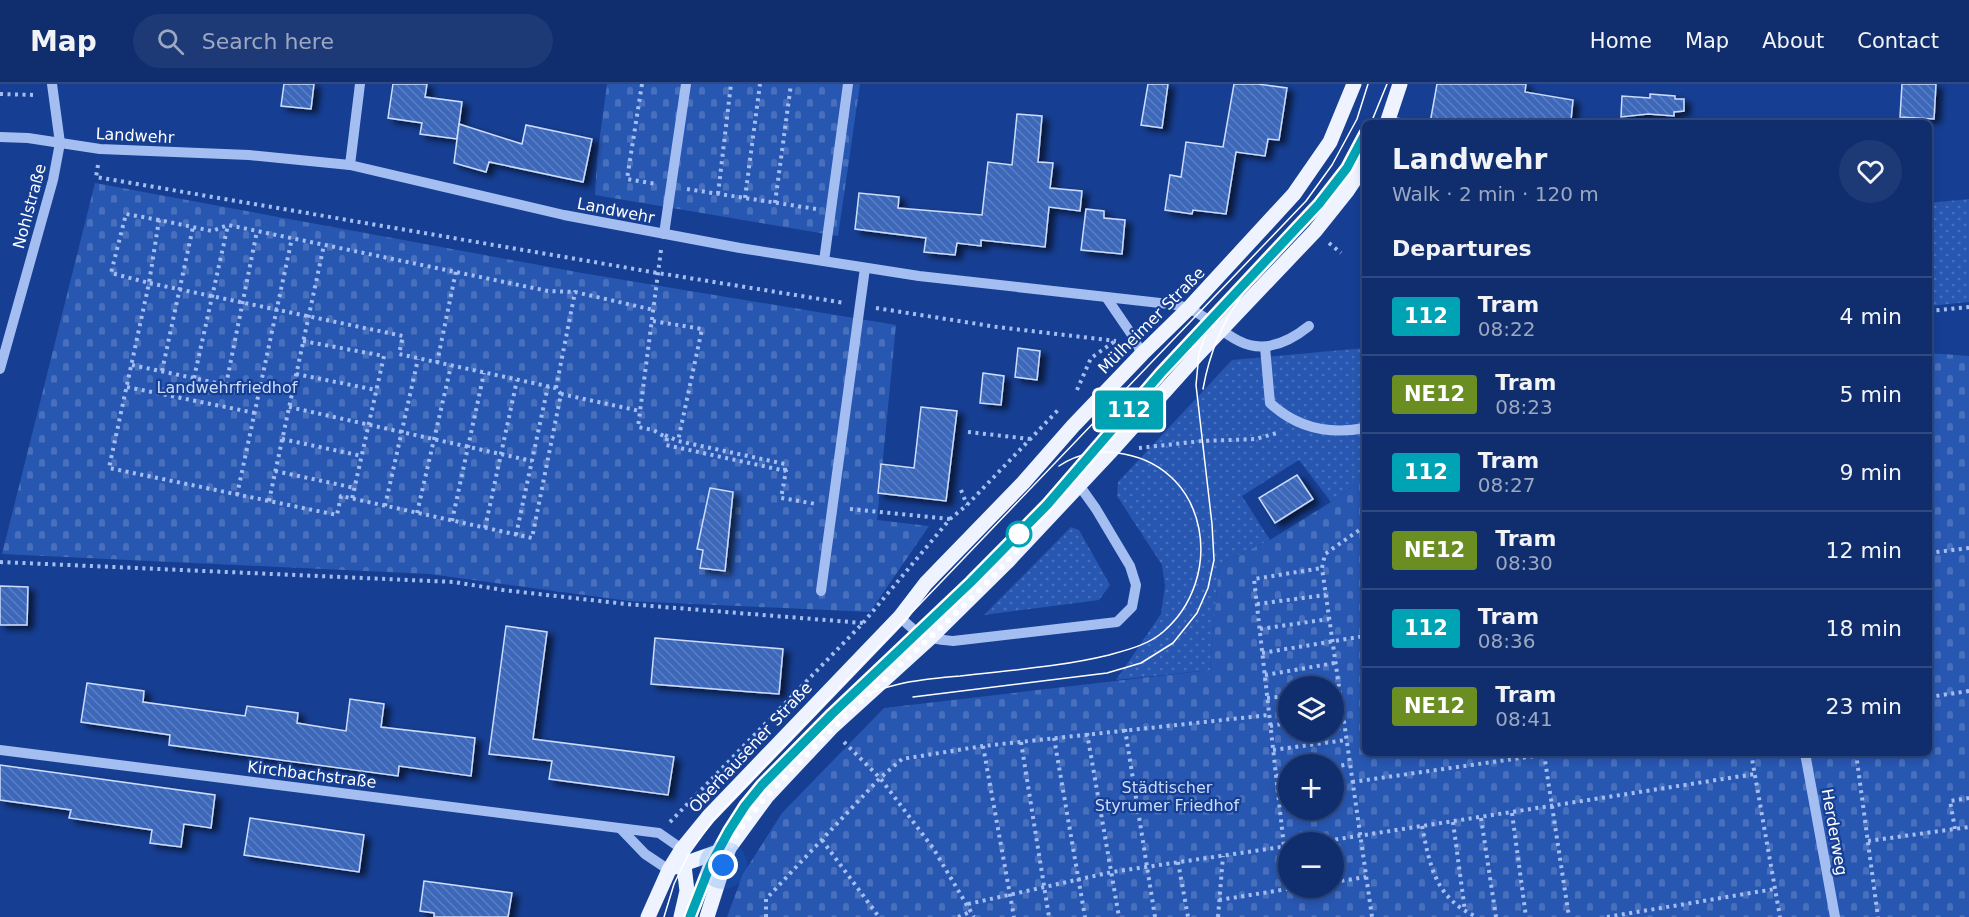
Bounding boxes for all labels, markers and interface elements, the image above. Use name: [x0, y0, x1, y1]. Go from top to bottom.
search box: [133, 14, 553, 68]
text: Map: [30, 25, 97, 58]
icon: search: [154, 25, 187, 58]
text: Search here: [202, 29, 334, 54]
text: Home: [1590, 29, 1652, 53]
text: Map: [1685, 29, 1729, 53]
text: About: [1762, 29, 1824, 53]
text: Contact: [1857, 29, 1939, 53]
street label: Landwehr: [95, 124, 175, 147]
button: heart: [1839, 140, 1902, 203]
text: Landwehr: [1392, 143, 1547, 176]
street label: Nohlstraße: [9, 162, 50, 251]
text: Walk · 2 min · 120 m: [1392, 182, 1599, 206]
street label: Landwehr: [575, 194, 657, 227]
text: Departures: [1392, 236, 1532, 261]
street label: Mülheimer Straße: [1094, 263, 1209, 378]
text: Tram: [1478, 292, 1539, 317]
text: 112: [1404, 304, 1448, 328]
text: 4 min: [1840, 304, 1902, 329]
text: 08:22: [1478, 317, 1535, 341]
text: Tram: [1495, 370, 1556, 395]
park label: Landwehrfriedhof: [157, 378, 298, 397]
text: NE12: [1404, 382, 1465, 406]
text: 5 min: [1840, 382, 1902, 407]
line badge: 112: [1094, 390, 1164, 430]
text: 08:23: [1495, 395, 1553, 419]
text: 112: [1107, 398, 1151, 422]
text: Tram: [1478, 448, 1539, 473]
text: 112: [1404, 460, 1448, 484]
text: 9 min: [1840, 460, 1902, 485]
text: 08:27: [1478, 473, 1535, 497]
unlabelled marker: [1006, 521, 1032, 547]
text: Tram: [1495, 526, 1556, 551]
text: NE12: [1404, 538, 1465, 562]
text: 12 min: [1826, 538, 1902, 563]
text: 08:30: [1495, 551, 1553, 575]
text: Tram: [1478, 604, 1539, 629]
text: 112: [1404, 616, 1448, 640]
text: 18 min: [1826, 616, 1902, 641]
text: 08:36: [1478, 629, 1535, 653]
map controls: [1278, 676, 1344, 898]
button: layers: [1278, 676, 1344, 742]
street label: Oberhausener Straße: [685, 678, 816, 817]
text: Tram: [1495, 682, 1556, 707]
text: NE12: [1404, 694, 1465, 718]
text: 23 min: [1826, 694, 1902, 719]
text: 08:41: [1495, 707, 1553, 731]
button: +: [1278, 754, 1344, 820]
street label: Kirchbachstraße: [246, 757, 378, 792]
park label: Städtischer Styrumer Friedhof: [1095, 778, 1240, 815]
street label: Herderweg: [1818, 787, 1851, 877]
button: −: [1278, 832, 1344, 898]
your location: [708, 850, 738, 880]

